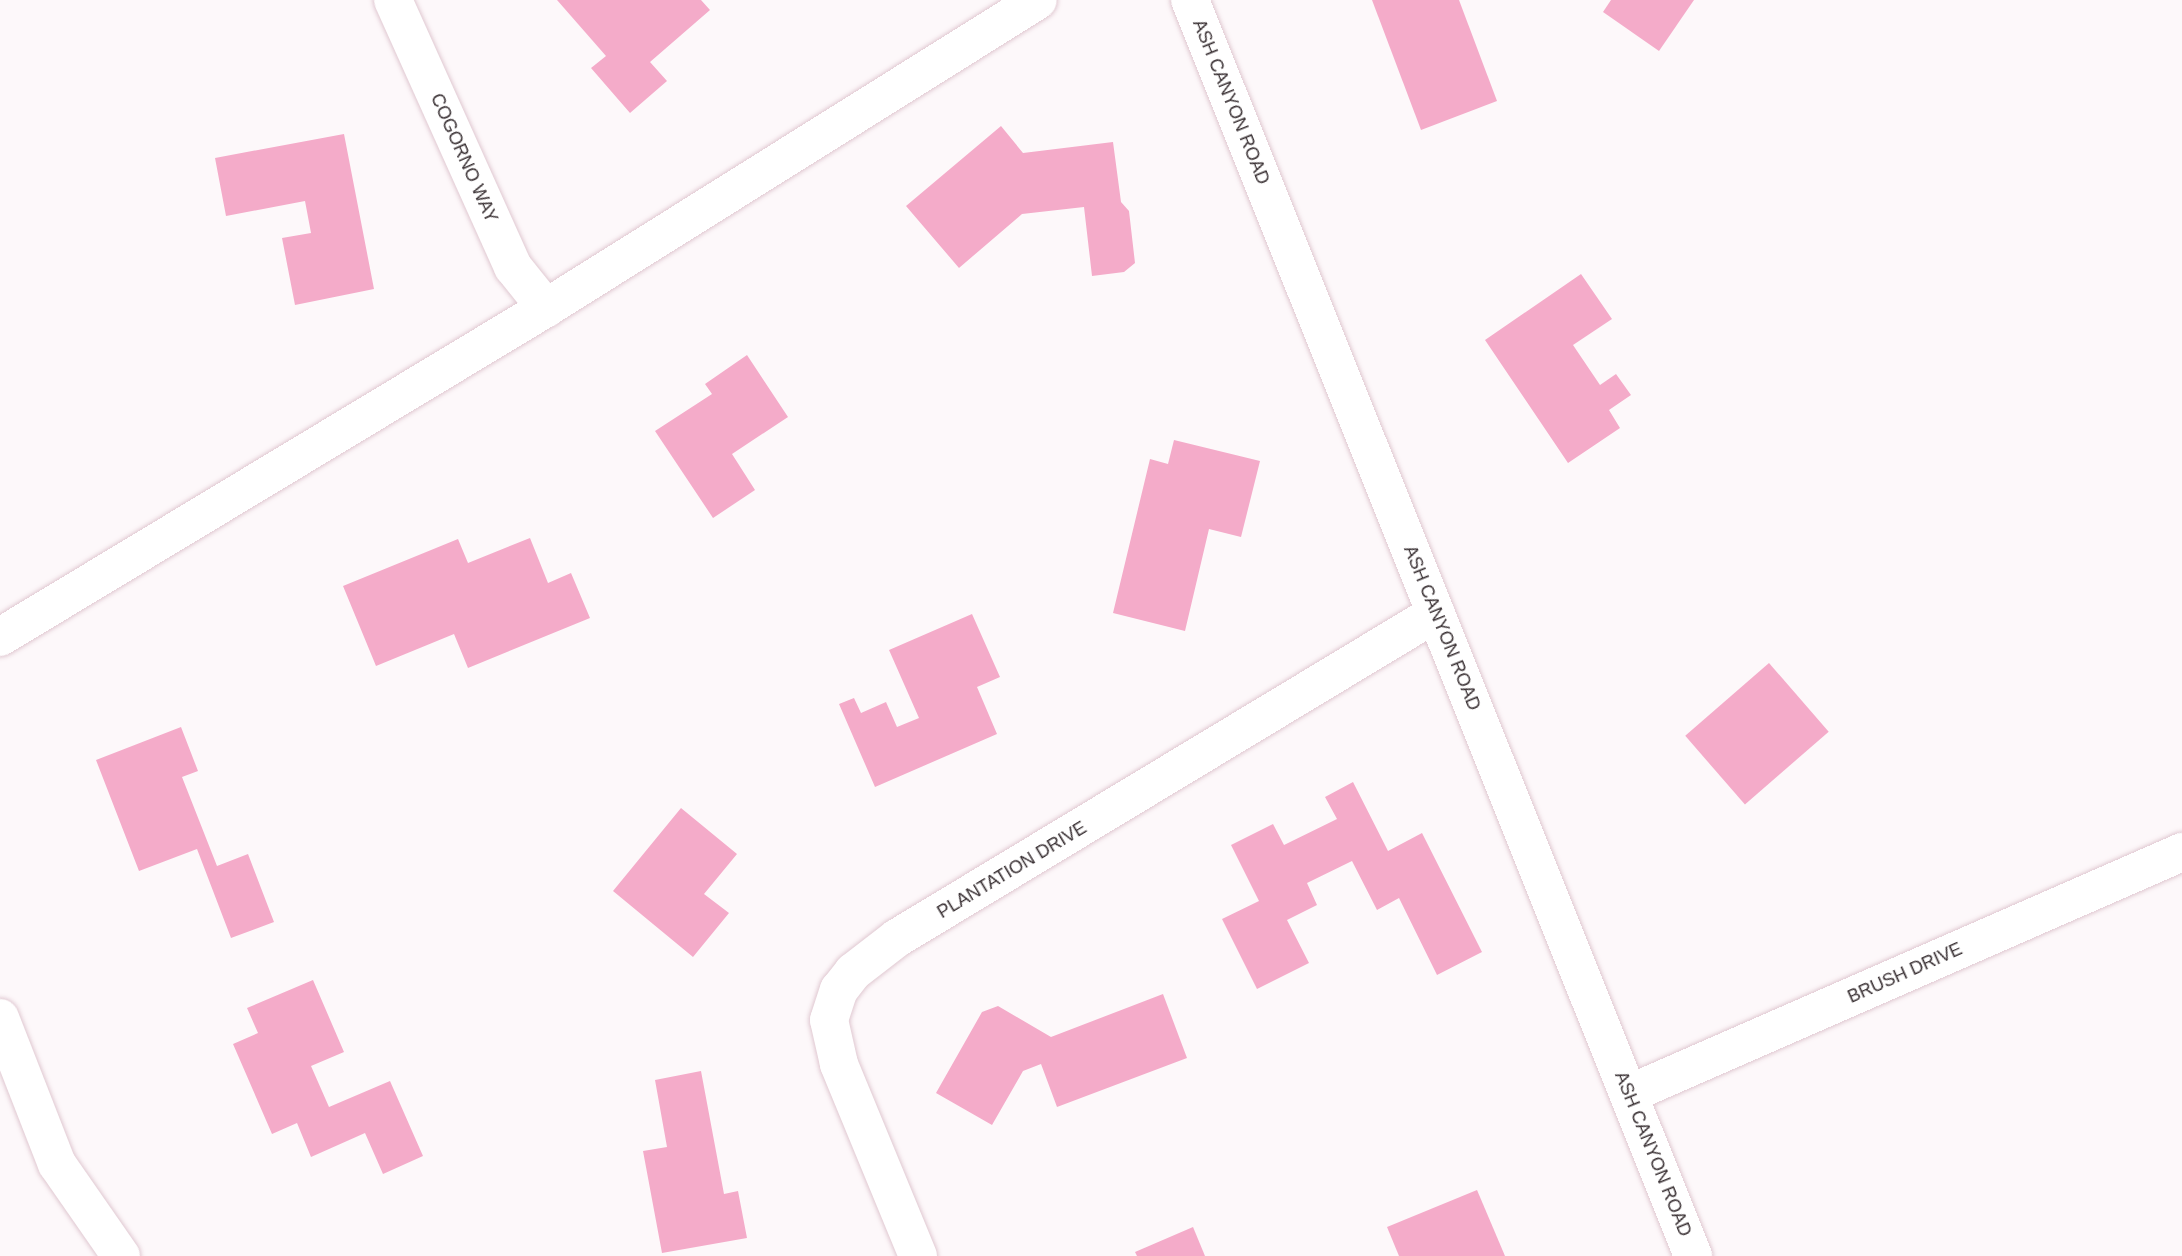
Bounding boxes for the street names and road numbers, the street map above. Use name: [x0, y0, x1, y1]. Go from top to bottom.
street label: ASH CANYON ROAD: [1188, 16, 1274, 188]
street label: COGORNO WAY: [426, 90, 502, 226]
street label: ASH CANYON ROAD: [1399, 542, 1485, 714]
street label: PLANTATION DRIVE: [933, 817, 1091, 923]
street label: BRUSH DRIVE: [1844, 938, 1966, 1008]
street label: ASH CANYON ROAD: [1610, 1068, 1696, 1240]

